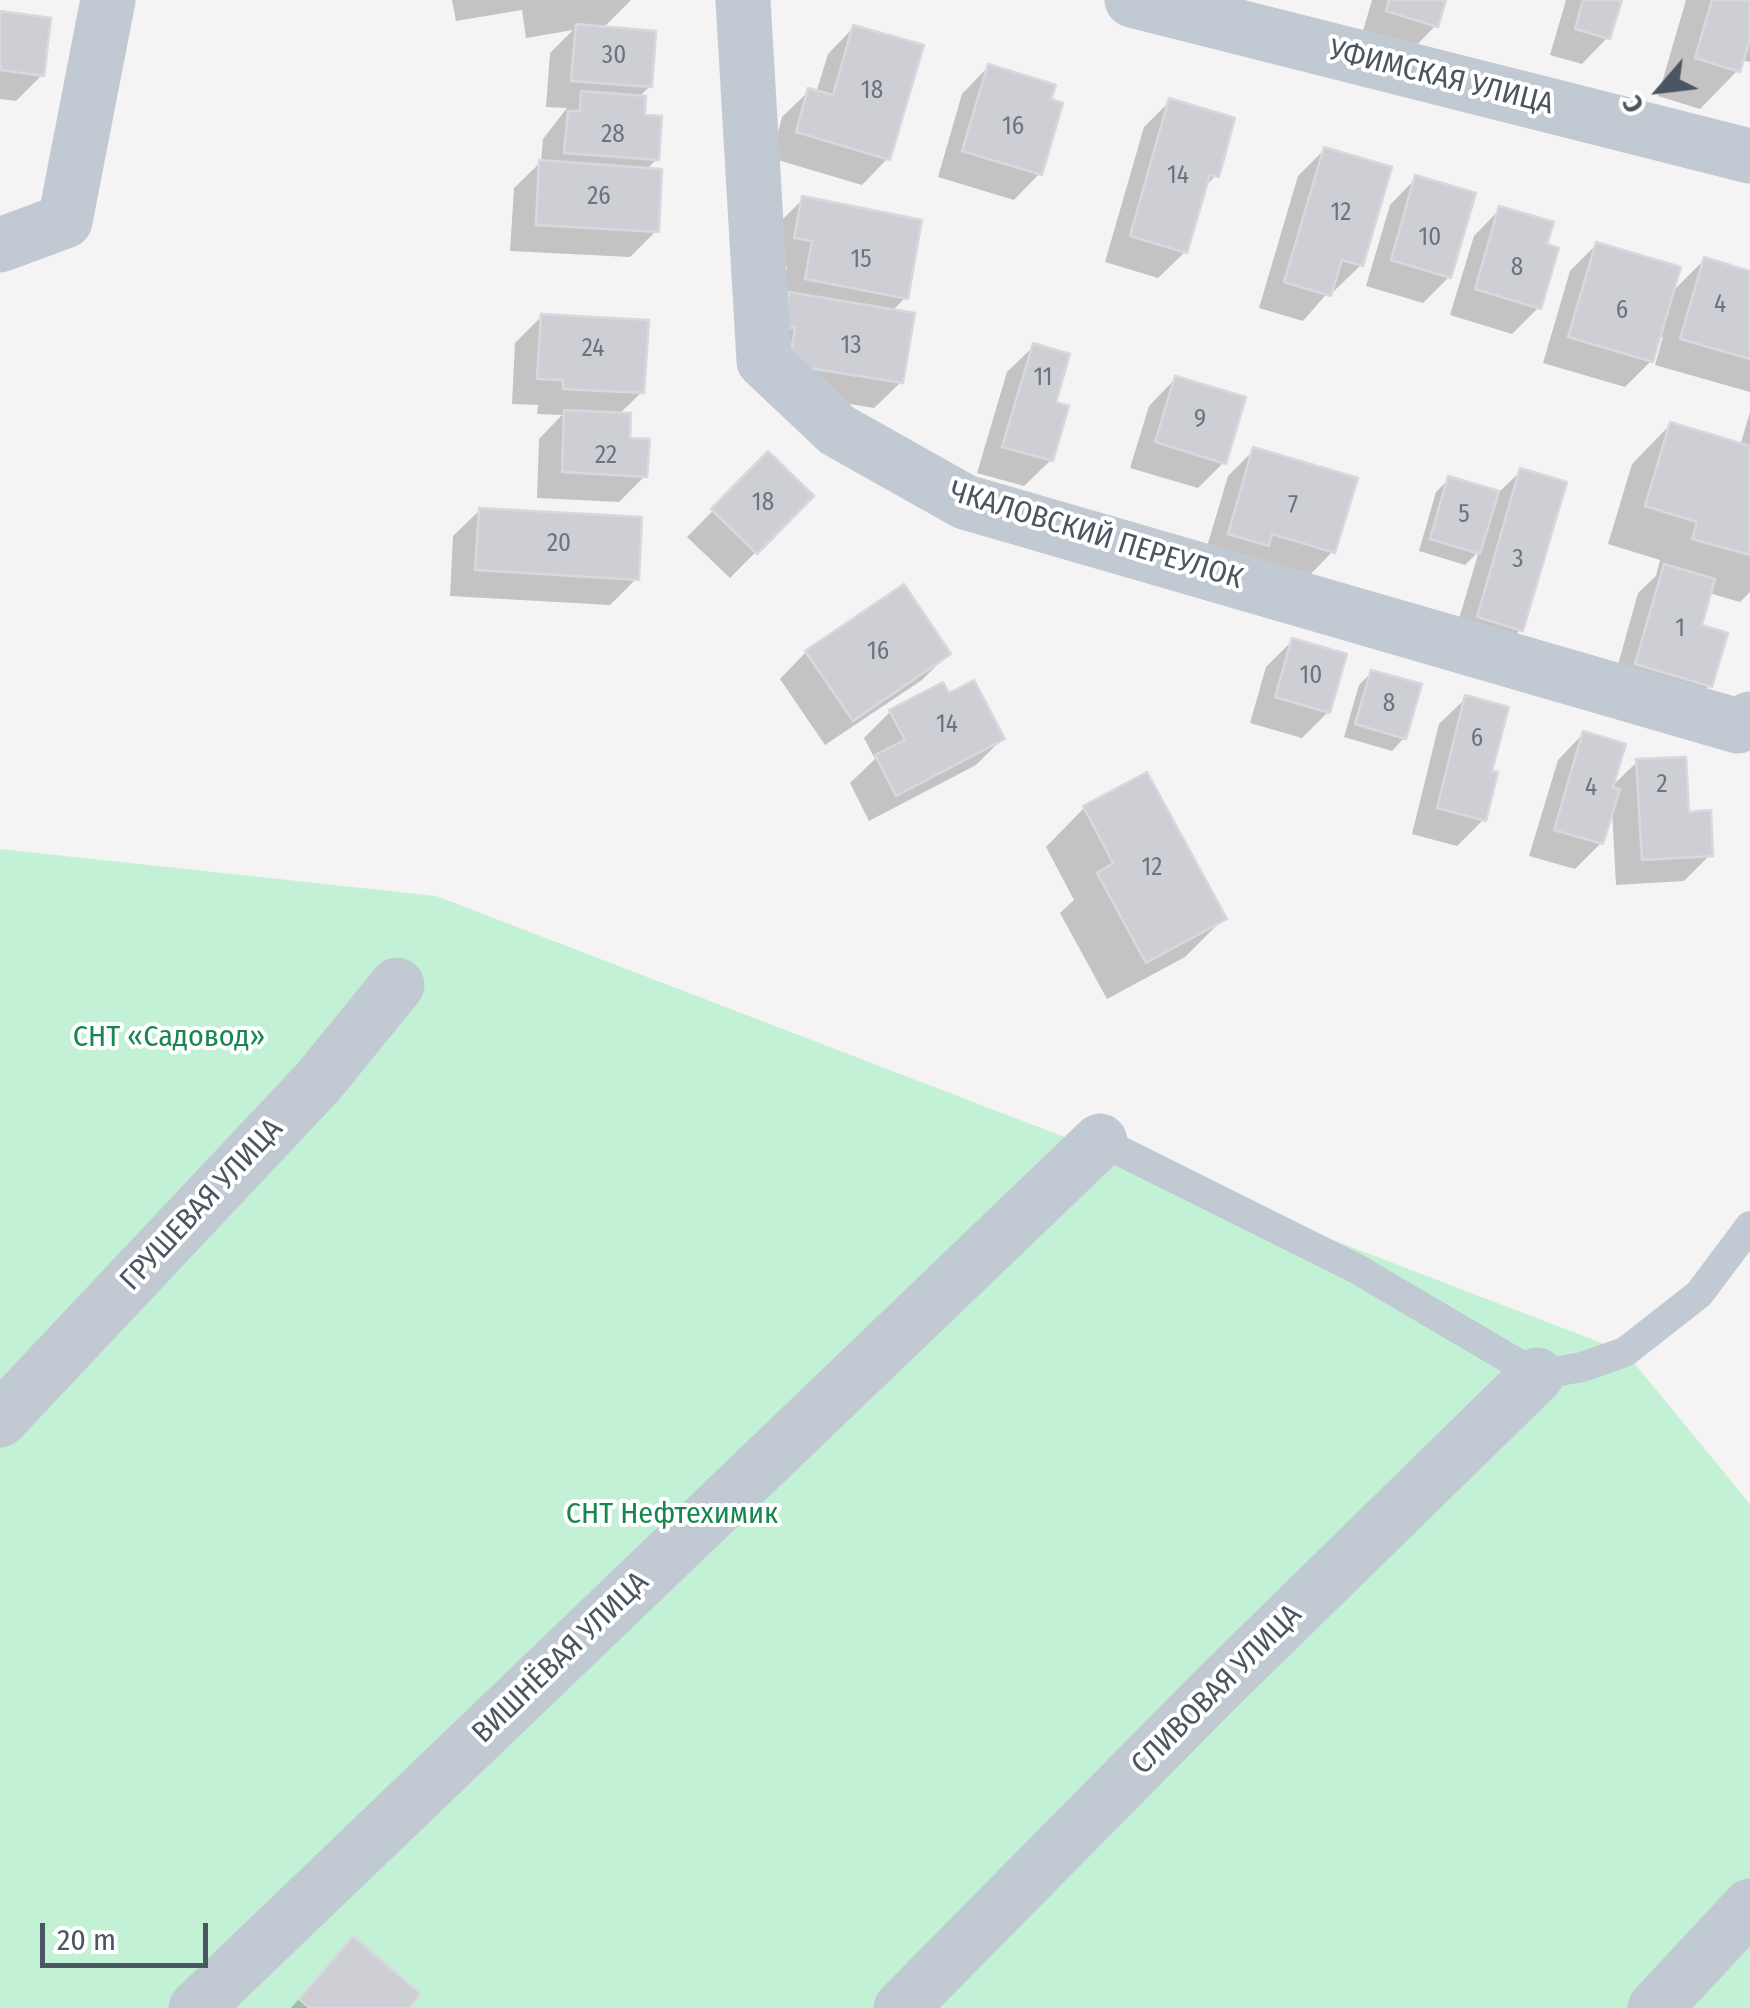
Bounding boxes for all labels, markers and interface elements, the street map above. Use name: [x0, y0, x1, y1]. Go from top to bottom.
street label: УФИМСКАЯ УЛИЦА: [1325, 33, 1557, 123]
north arrow: [1610, 40, 1710, 140]
house number: 30: [602, 41, 626, 71]
house number: 18: [861, 76, 883, 106]
text: С: [1615, 90, 1651, 119]
house number: 16: [1002, 112, 1024, 142]
house number: 28: [601, 120, 625, 150]
house number: 14: [1167, 161, 1189, 191]
house number: 26: [587, 182, 611, 212]
house number: 12: [1331, 198, 1351, 228]
house number: 10: [1419, 223, 1441, 253]
house number: 15: [850, 245, 872, 275]
house number: 8: [1511, 253, 1523, 283]
house number: 4: [1714, 290, 1726, 320]
house number: 6: [1616, 296, 1628, 326]
house number: 13: [840, 331, 862, 361]
house number: 24: [582, 334, 604, 364]
house number: 11: [1033, 363, 1053, 393]
house number: 9: [1194, 405, 1206, 435]
house number: 22: [595, 441, 617, 471]
street label: ЧКАЛОВСКИЙ ПЕРЕУЛОК: [945, 474, 1247, 598]
house number: 18: [752, 488, 774, 518]
house number: 7: [1288, 491, 1298, 521]
house number: 5: [1458, 500, 1470, 530]
house number: 20: [547, 529, 571, 559]
house number: 3: [1512, 545, 1524, 575]
house number: 1: [1675, 614, 1685, 644]
house number: 16: [867, 637, 889, 667]
house number: 10: [1300, 661, 1322, 691]
house number: 8: [1383, 689, 1395, 719]
house number: 14: [936, 710, 958, 740]
house number: 6: [1471, 724, 1483, 754]
house number: 2: [1656, 770, 1668, 800]
house number: 4: [1585, 773, 1597, 803]
house number: 12: [1142, 853, 1162, 883]
park label: СНТ «Садовод»: [73, 1020, 265, 1056]
street label: ГРУШЕВАЯ УЛИЦА: [113, 1112, 291, 1298]
park label: СНТ Нефтехимик: [566, 1497, 778, 1533]
street label: ВИШНЁВАЯ УЛИЦА: [465, 1565, 657, 1751]
street label: СЛИВОВАЯ УЛИЦА: [1125, 1598, 1309, 1782]
scale bar: [45, 1903, 212, 1965]
text: 20 m: [57, 1922, 116, 1958]

